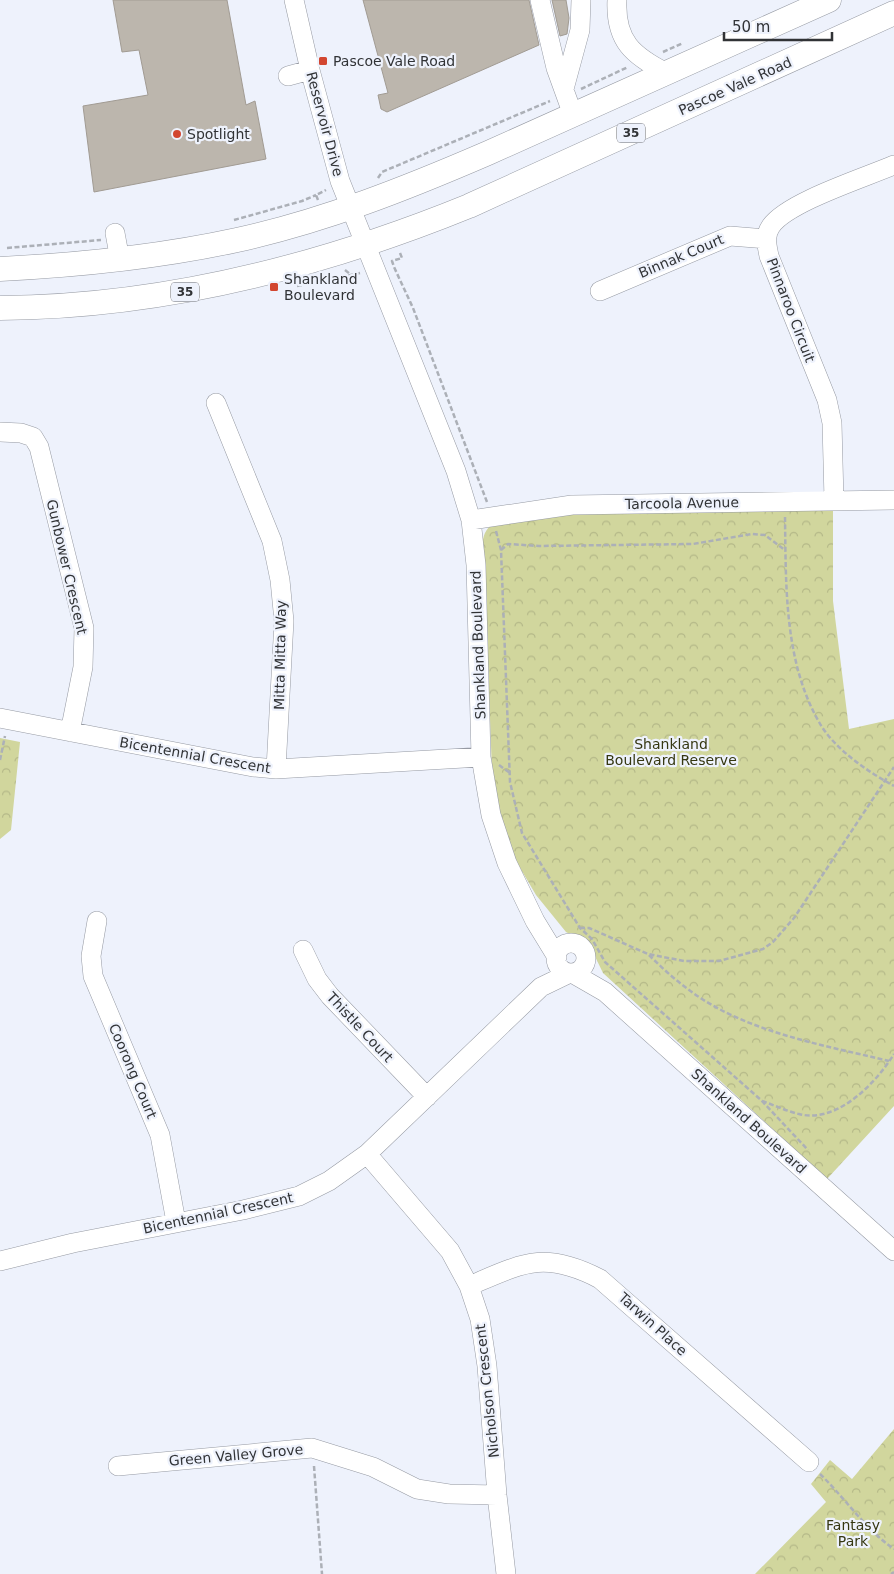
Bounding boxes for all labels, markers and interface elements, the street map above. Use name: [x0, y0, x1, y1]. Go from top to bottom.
scale bar: [724, 10, 832, 42]
text: 50 m: [732, 18, 770, 36]
place label: Pascoe Vale Road: [333, 53, 455, 69]
street label: Pascoe Vale Road: [676, 54, 794, 118]
marker: Pascoe Vale Road: [317, 55, 329, 67]
street label: Reservoir Drive: [303, 70, 347, 178]
road number: 35: [617, 124, 645, 142]
place label: Spotlight: [187, 126, 250, 142]
marker: Spotlight: [171, 128, 183, 140]
street label: Binnak Court: [636, 231, 726, 281]
street label: Pinnaroo Circuit: [764, 256, 818, 365]
place label: Shankland Boulevard: [284, 271, 358, 303]
marker: Shankland Boulevard: [268, 281, 280, 293]
road number: 35: [171, 282, 199, 302]
street label: Tarcoola Avenue: [624, 494, 739, 512]
street label: Gunbower Crescent: [44, 498, 90, 637]
street label: Shankland Boulevard: [467, 570, 489, 720]
street label: Mitta Mitta Way: [271, 600, 289, 710]
street label: Bicentennial Crescent: [118, 734, 272, 776]
park label: Shankland Boulevard Reserve: [605, 736, 737, 768]
street label: Thistle Court: [323, 988, 397, 1066]
street label: Coorong Court: [106, 1021, 160, 1121]
street label: Shankland Boulevard: [688, 1065, 810, 1177]
street label: Bicentennial Crescent: [141, 1189, 295, 1237]
street label: Tarwin Place: [615, 1288, 690, 1359]
street label: Nicholson Crescent: [472, 1323, 502, 1459]
street label: Green Valley Grove: [168, 1441, 304, 1469]
park label: Fantasy Park: [826, 1517, 880, 1549]

